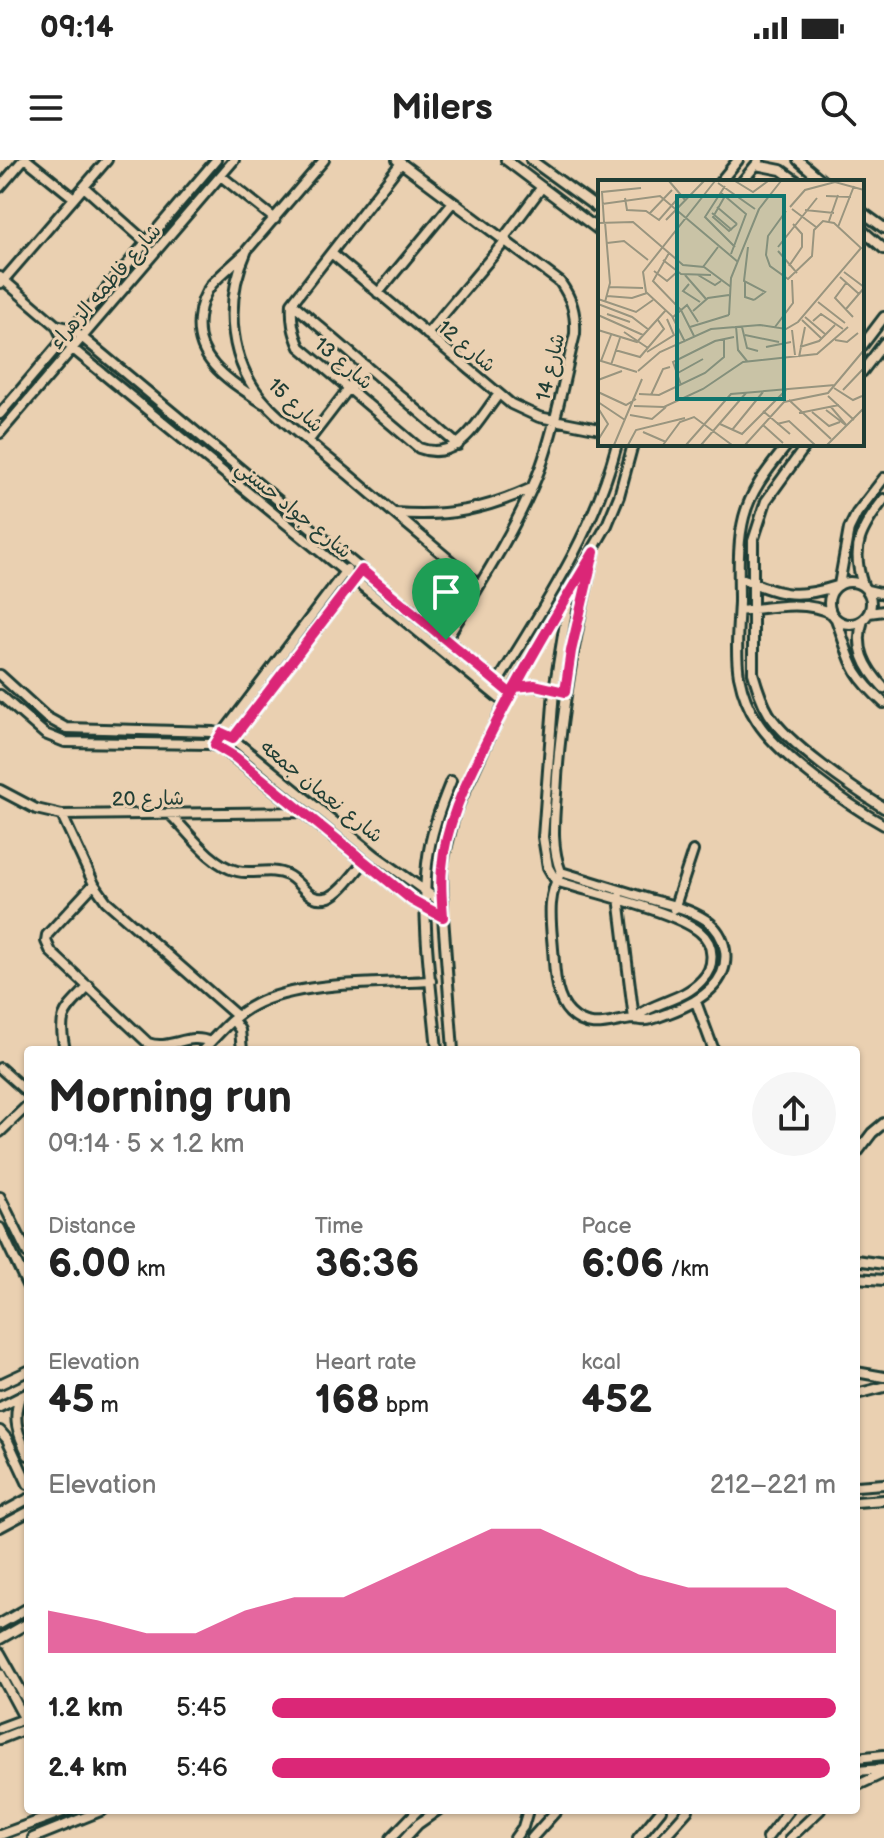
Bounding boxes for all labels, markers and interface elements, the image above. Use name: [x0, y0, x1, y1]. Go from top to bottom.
text: 09:14: [40, 10, 114, 46]
icon: menu: [24, 86, 68, 130]
icon: search: [816, 86, 860, 130]
text: Milers: [391, 87, 493, 130]
inset map: [598, 180, 864, 446]
street label: شارع فاطمه الزهراء: [45, 219, 167, 355]
street label: شارع 12: [432, 316, 500, 379]
street label: شارع 14: [532, 331, 571, 404]
street label: شارع 13: [309, 332, 377, 396]
street label: شارع 15: [262, 374, 328, 439]
street label: شارع جواد حسني: [227, 456, 356, 568]
pin: [412, 558, 480, 640]
icon: arrive: [424, 570, 468, 614]
street label: شارع نعمان جمعه: [255, 735, 387, 849]
street label: شارع 20: [112, 786, 184, 813]
text: Morning run: [48, 1072, 292, 1125]
button: share: [752, 1072, 836, 1156]
text: 09:14 · 5 × 1.2 km: [48, 1129, 244, 1160]
text: Distance: [48, 1213, 136, 1240]
text: Time: [315, 1213, 363, 1240]
text: Pace: [581, 1213, 632, 1240]
text: 6.00: [48, 1240, 131, 1288]
text: 36:36: [315, 1240, 419, 1288]
text: 6:06: [581, 1240, 664, 1288]
text: km: [131, 1256, 166, 1283]
text: /km: [664, 1256, 709, 1283]
text: Elevation: [48, 1349, 140, 1376]
text: Heart rate: [315, 1349, 416, 1376]
text: kcal: [581, 1349, 621, 1376]
text: 45: [48, 1376, 95, 1424]
text: 168: [315, 1376, 380, 1424]
text: 452: [581, 1376, 652, 1424]
text: m: [95, 1392, 119, 1419]
text: bpm: [380, 1392, 429, 1419]
text: Elevation: [48, 1470, 156, 1501]
text: 212–221 m: [710, 1470, 836, 1501]
text: 1.2 km: [48, 1693, 123, 1724]
text: 5:45: [176, 1693, 227, 1724]
text: 2.4 km: [48, 1753, 127, 1784]
text: 5:46: [176, 1753, 228, 1784]

